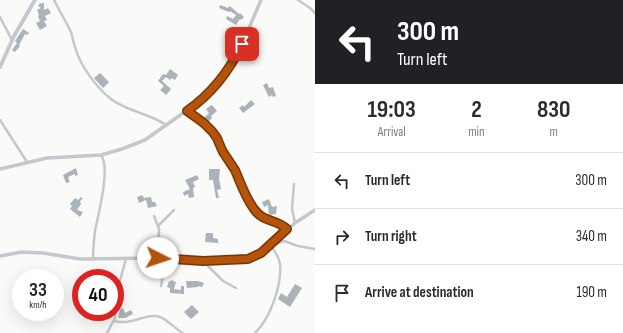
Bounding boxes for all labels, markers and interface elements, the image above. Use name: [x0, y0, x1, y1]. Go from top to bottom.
text: 300 m: [397, 15, 459, 48]
icon: left: [331, 16, 383, 68]
pin: [225, 27, 259, 61]
icon: arrive: [231, 33, 253, 55]
text: Turn left: [397, 49, 448, 70]
text: 19:03: [367, 95, 416, 124]
text: 2: [471, 95, 482, 124]
text: 830: [537, 95, 571, 124]
text: Arrival: [378, 124, 406, 140]
text: min: [468, 124, 485, 140]
text: m: [550, 124, 558, 140]
icon: left: [331, 170, 353, 192]
text: Turn left: [365, 171, 410, 190]
text: 300 m: [575, 171, 607, 190]
icon: right: [331, 226, 353, 248]
text: Turn right: [365, 227, 417, 246]
text: 340 m: [576, 227, 607, 246]
position arrow: [137, 237, 179, 279]
speed limit sign: 40: [72, 269, 124, 321]
text: 33: [29, 278, 47, 302]
icon: arrive: [331, 282, 353, 304]
text: Arrive at destination: [365, 283, 474, 302]
text: 190 m: [576, 283, 607, 302]
text: km/h: [29, 299, 47, 311]

